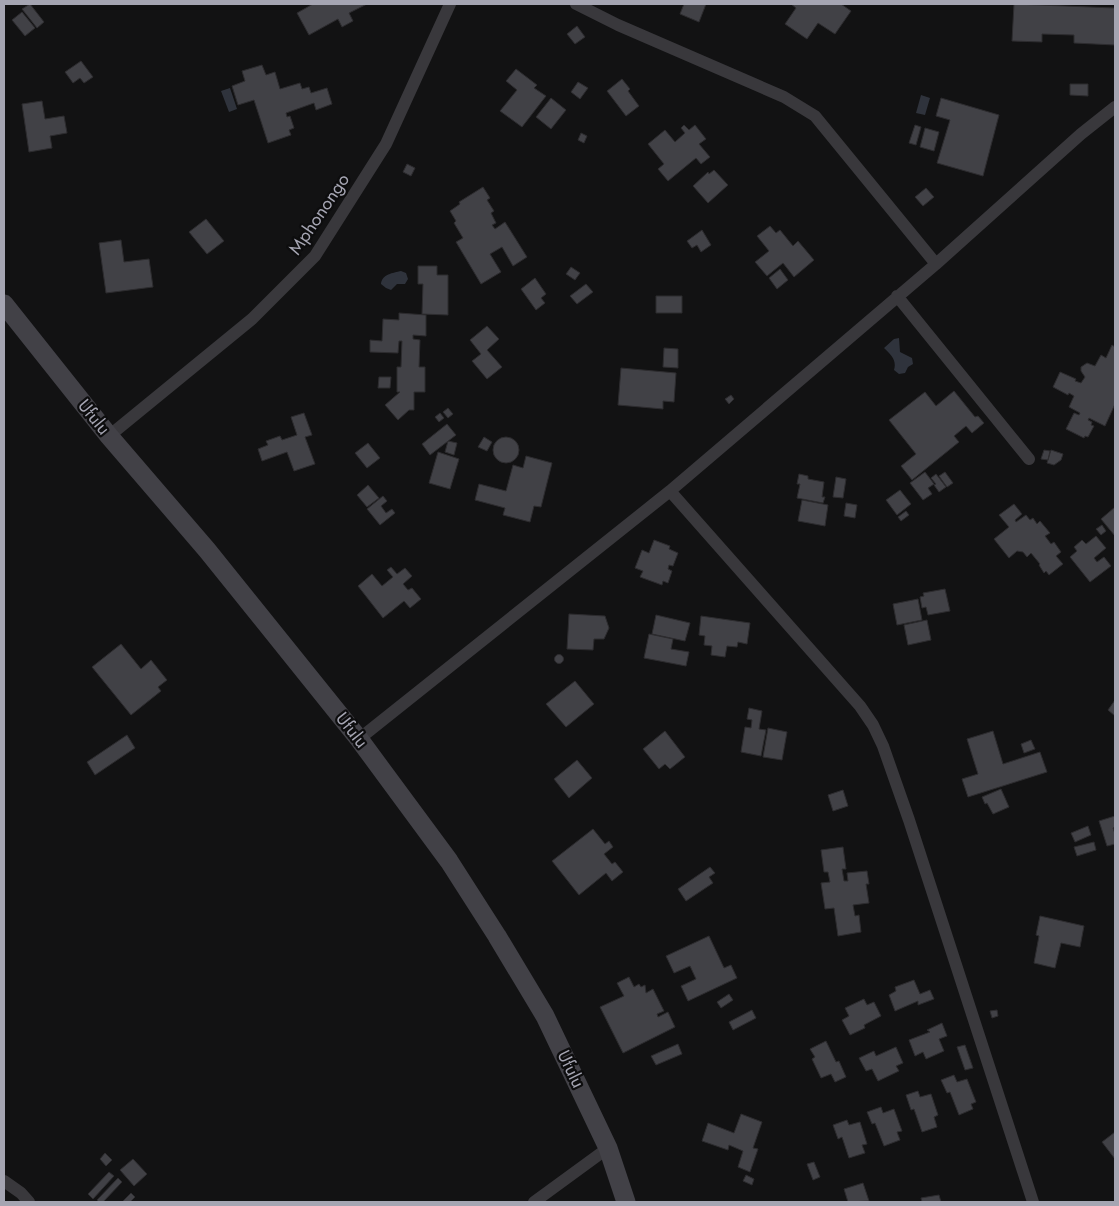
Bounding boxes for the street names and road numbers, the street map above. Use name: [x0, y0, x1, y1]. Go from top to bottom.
street label: Mphonongo: [282, 168, 356, 260]
street label: Ufulu: [71, 393, 117, 441]
street label: Ufulu: [330, 706, 374, 754]
street label: Ufulu: [551, 1046, 591, 1092]

